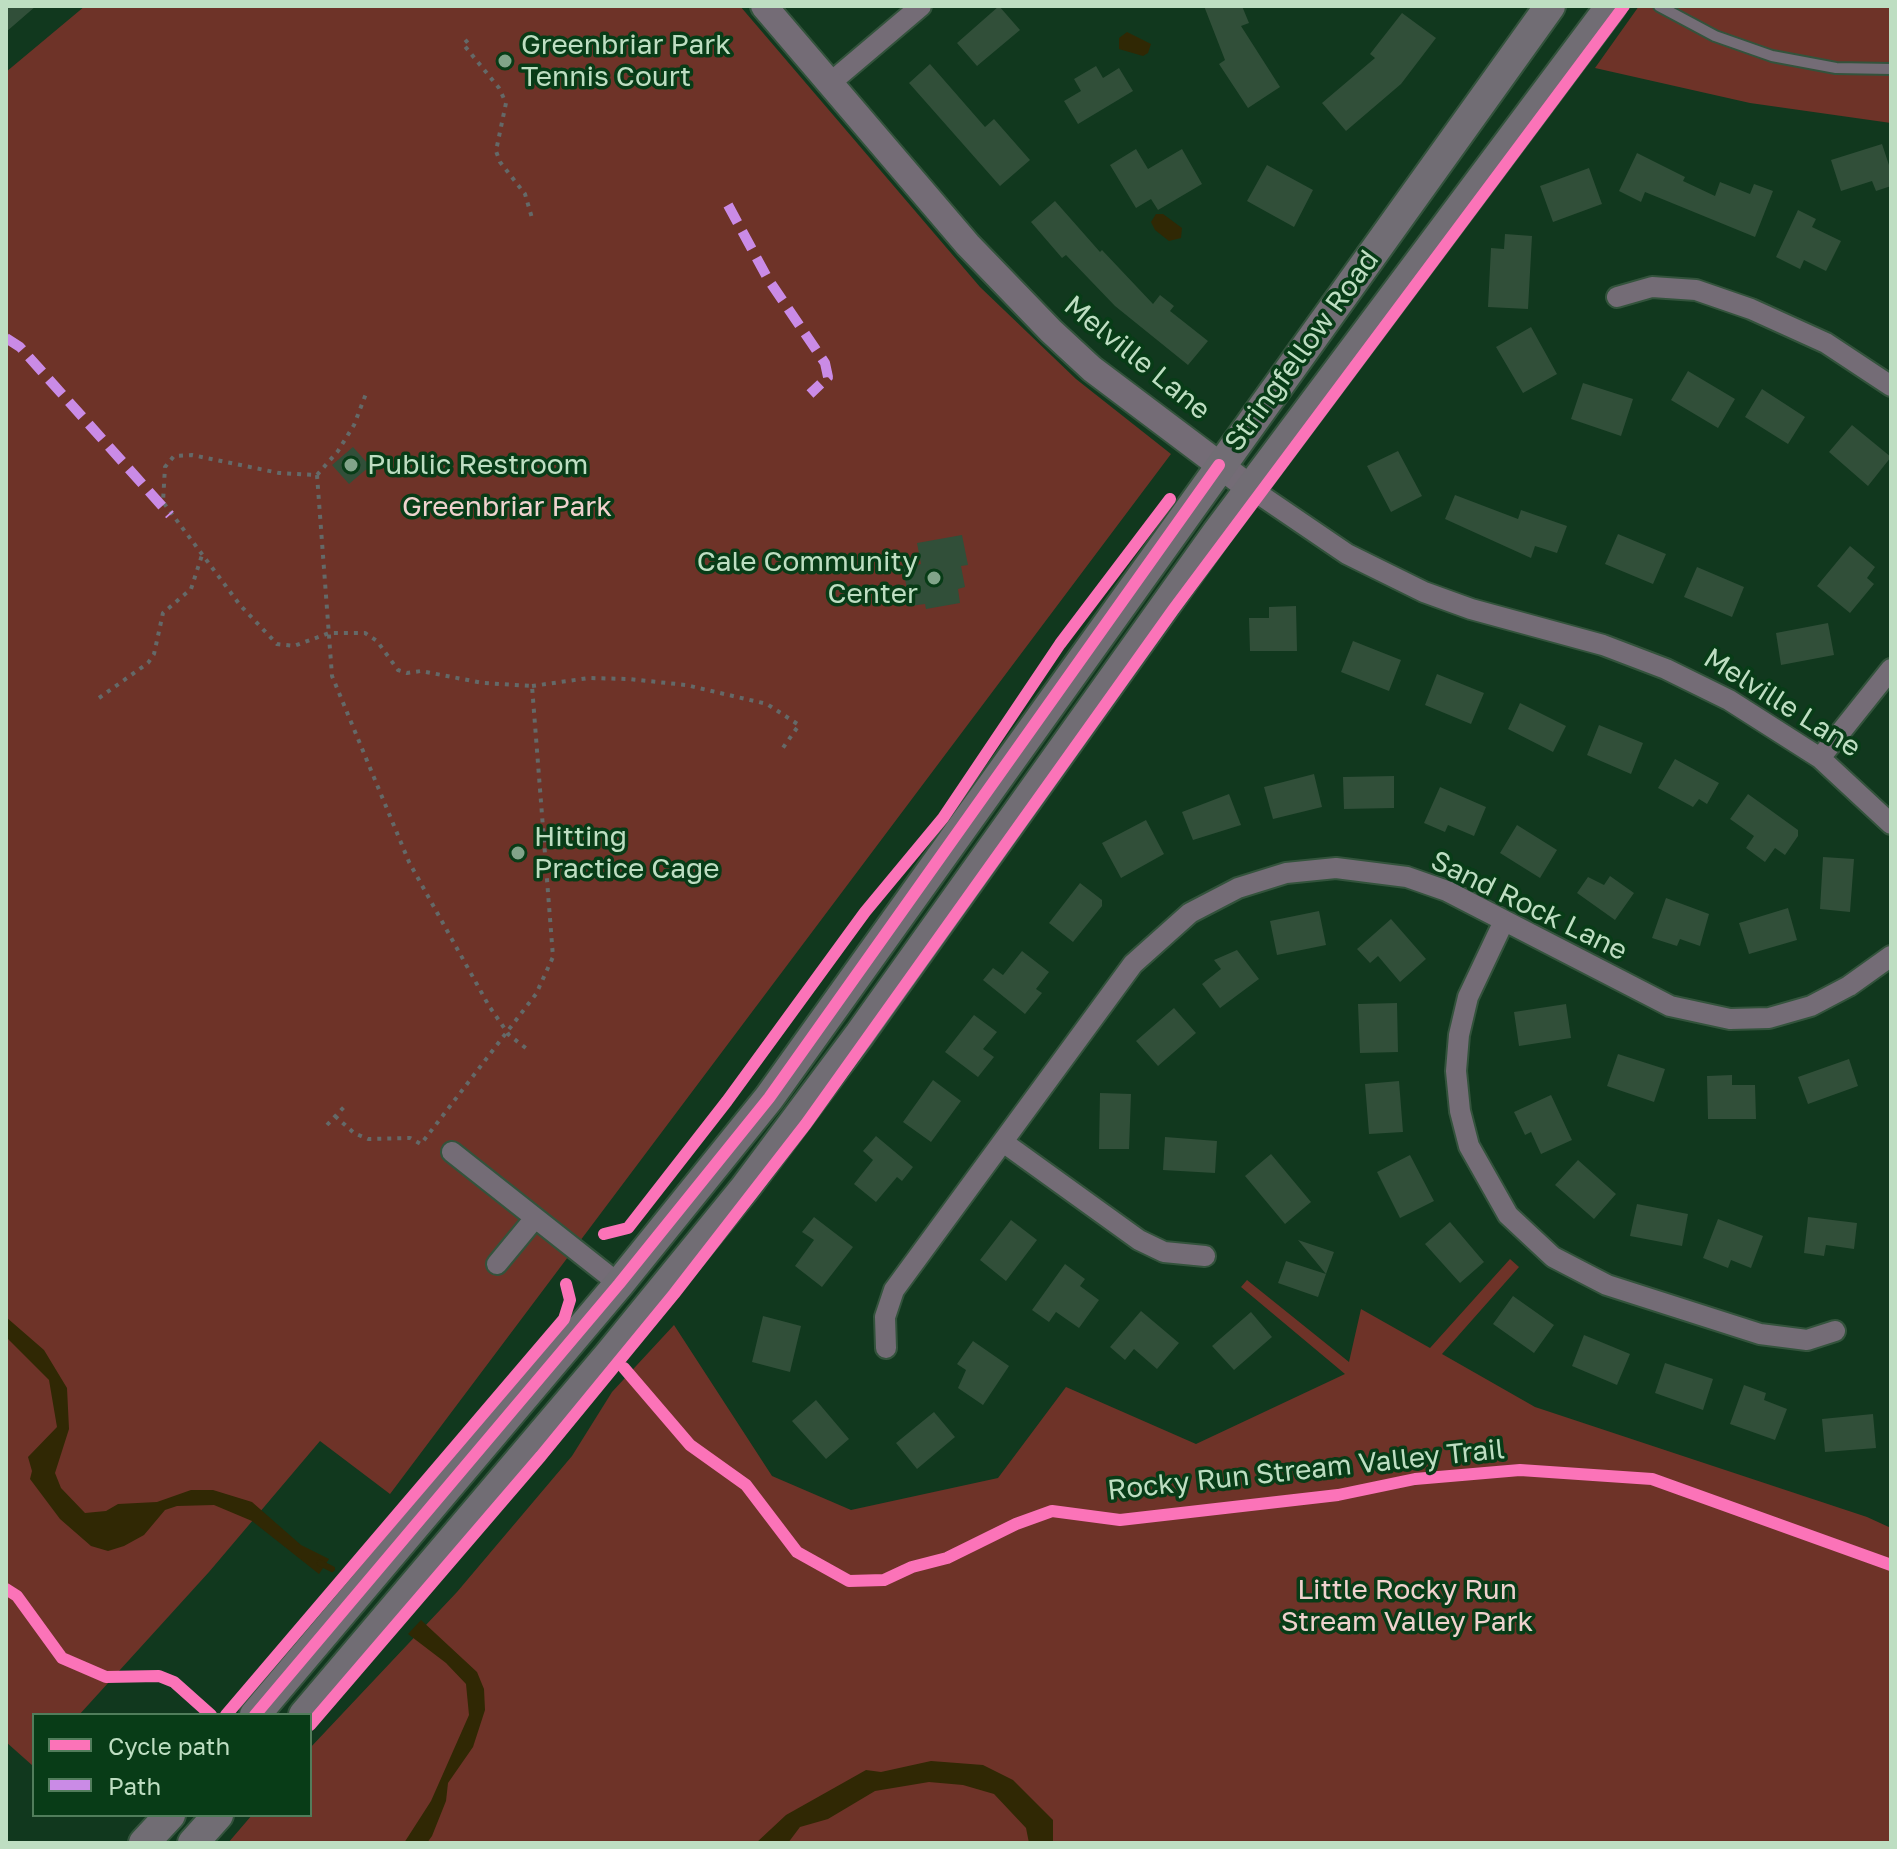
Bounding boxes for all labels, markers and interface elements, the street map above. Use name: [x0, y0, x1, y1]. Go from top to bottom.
place label: Greenbriar Park Tennis Court: [521, 28, 731, 94]
marker: Greenbriar Park Tennis Court: [496, 52, 514, 70]
street label: Stringfellow Road: [1218, 244, 1386, 458]
street label: Melville Lane: [1057, 289, 1217, 427]
place label: Public Restroom: [367, 448, 588, 482]
marker: Public Restroom: [342, 456, 360, 474]
park label: Greenbriar Park: [402, 490, 612, 524]
place label: Cale Community Center: [697, 545, 918, 611]
marker: Cale Community Center: [925, 569, 943, 587]
street label: Melville Lane: [1697, 642, 1867, 764]
place label: Hitting Practice Cage: [534, 820, 720, 886]
marker: Hitting Practice Cage: [509, 844, 527, 862]
street label: Sand Rock Lane: [1425, 844, 1633, 968]
street label: Rocky Run Stream Valley Trail: [1106, 1432, 1506, 1508]
park label: Little Rocky Run Stream Valley Park: [1281, 1573, 1533, 1639]
legend: [32, 1713, 312, 1817]
text: Cycle path: [108, 1731, 230, 1760]
text: Path: [108, 1771, 161, 1800]

